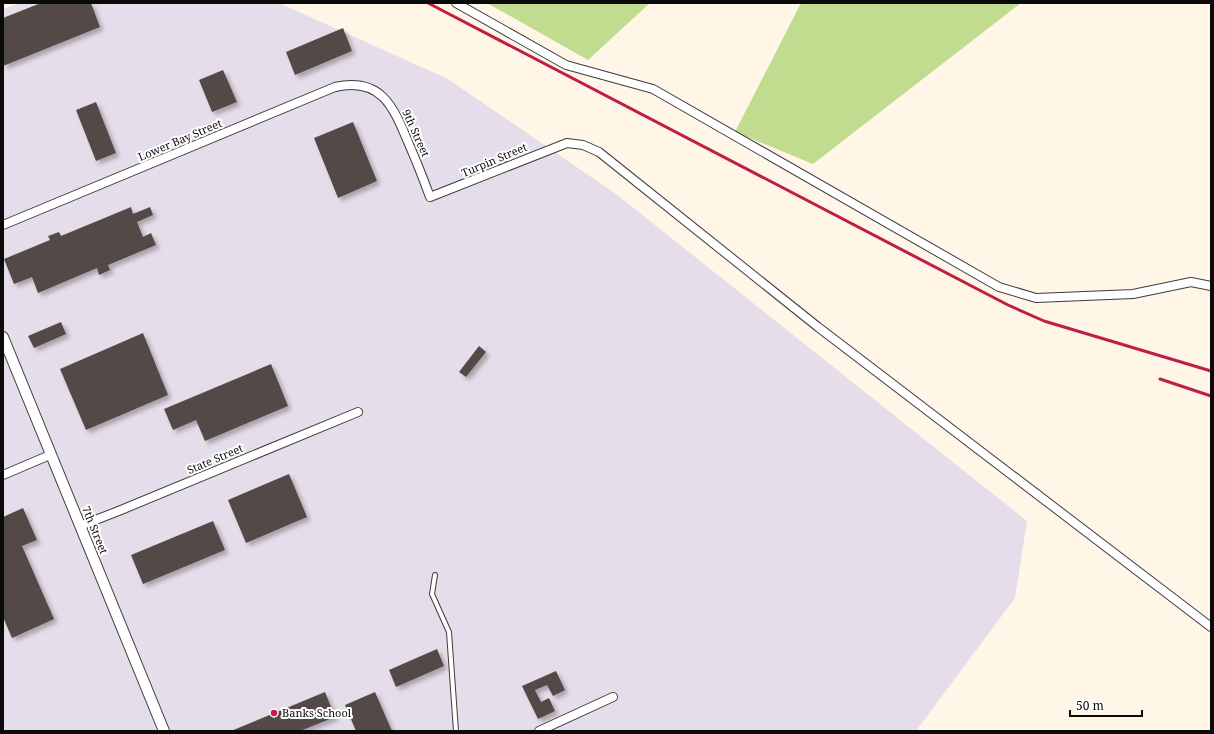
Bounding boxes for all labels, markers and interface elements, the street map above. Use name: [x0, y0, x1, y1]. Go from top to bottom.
street label: 9th Street: [399, 107, 434, 159]
street label: Lower Bay Street: [136, 115, 224, 164]
street label: Turpin Street: [459, 139, 529, 180]
street label: State Street: [185, 440, 245, 477]
street label: 7th Street: [79, 504, 112, 556]
scale bar: [1070, 692, 1142, 718]
text: 50 m: [1076, 697, 1104, 714]
place label: Banks School: [282, 705, 352, 720]
marker: Banks School: [269, 708, 279, 718]

